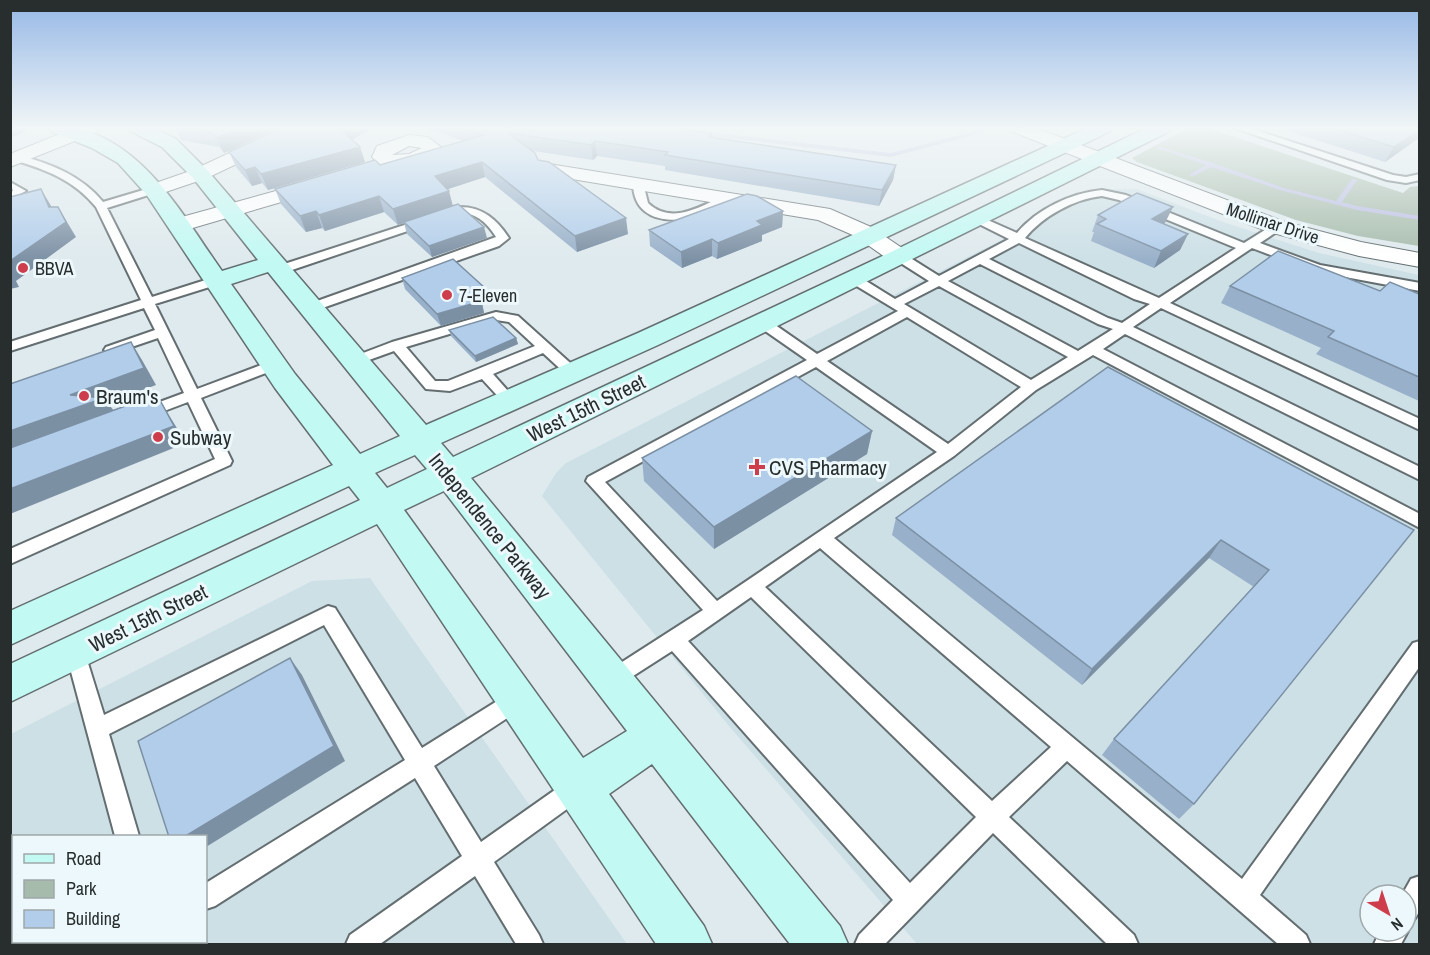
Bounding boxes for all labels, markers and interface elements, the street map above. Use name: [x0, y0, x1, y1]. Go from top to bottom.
street label: Mollimar Drive: [1224, 196, 1322, 250]
place label: BBVA: [35, 256, 73, 281]
marker: BBVA: [16, 261, 30, 275]
place label: 7-Eleven: [459, 283, 517, 308]
marker: 7-Eleven: [440, 288, 454, 302]
street label: West 15th Street: [522, 367, 650, 449]
place label: Braum's: [96, 382, 159, 411]
marker: Braum's: [77, 389, 91, 403]
place label: Subway: [170, 423, 232, 452]
marker: Subway: [151, 430, 165, 444]
street label: Independence Parkway: [422, 447, 558, 605]
place label: CVS Pharmacy: [769, 453, 887, 482]
marker: CVS Pharmacy: [750, 460, 764, 474]
street label: West 15th Street: [84, 577, 212, 659]
legend: [12, 835, 207, 943]
text: Road: [66, 846, 101, 871]
text: Park: [66, 876, 97, 901]
north arrow: [1358, 883, 1418, 943]
text: Building: [66, 906, 121, 931]
text: N: [1387, 913, 1408, 936]

